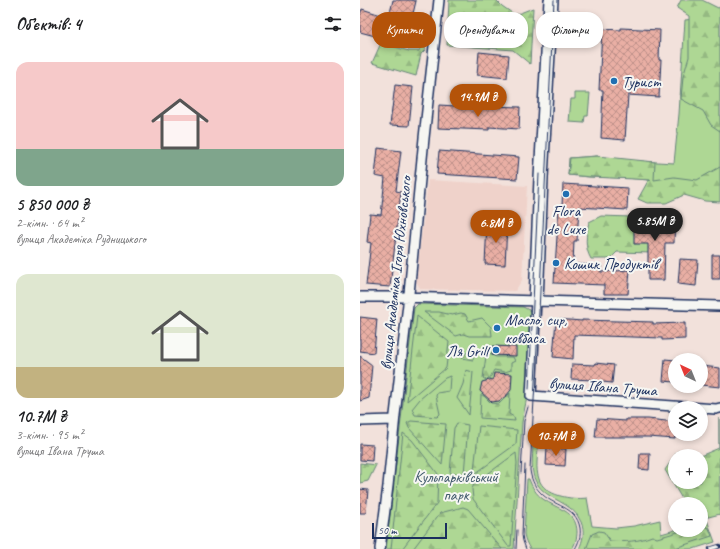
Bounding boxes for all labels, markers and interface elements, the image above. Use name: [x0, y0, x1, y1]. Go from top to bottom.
chip: Купити: [372, 12, 436, 48]
chip: Орендувати: [444, 12, 528, 48]
chip: Фільтри: [536, 12, 603, 48]
icon: filters: [322, 13, 344, 35]
text: Об’єктів: 4: [16, 14, 82, 35]
place label: Турист: [622, 72, 662, 92]
marker: Турист: [609, 76, 619, 86]
pin: 14.9M ₴: [441, 84, 515, 118]
icon: home: [144, 88, 216, 160]
text: 14.9M ₴: [459, 89, 497, 105]
street label: вулиця Академіка Ігоря Юхновського: [376, 173, 416, 371]
marker: Flora de Luxe: [561, 189, 571, 199]
text: 5 850 000 ₴: [16, 194, 89, 215]
place label: Flora de Luxe: [547, 201, 587, 239]
pin: 5.85M ₴: [618, 208, 692, 242]
pin: 6.8M ₴: [463, 210, 529, 244]
text: 5.85M ₴: [636, 213, 674, 229]
text: 2-кімн. · 64 m²: [16, 215, 83, 231]
text: 6.8M ₴: [479, 215, 513, 231]
text: вулиця Академіка Рудницького: [16, 231, 146, 247]
place label: Кошик Продуктів: [564, 254, 662, 274]
marker: Кошик Продуктів: [551, 258, 561, 268]
icon: home: [144, 300, 216, 372]
place label: Масло, сир, ковбаса: [505, 310, 567, 348]
marker: Масло, сир, ковбаса: [492, 323, 502, 333]
place label: Ля Grill: [447, 341, 491, 361]
marker: Ля Grill: [491, 345, 501, 355]
north arrow: [668, 353, 708, 393]
map controls: [668, 353, 708, 537]
street label: вулиця Івана Труша: [548, 373, 658, 401]
button: layers: [668, 401, 708, 441]
text: 10.7M ₴: [16, 406, 67, 427]
pin: 10.7M ₴: [519, 423, 593, 457]
text: 3-кімн. · 95 m²: [16, 427, 83, 443]
text: 10.7M ₴: [537, 428, 575, 444]
text: вулиця Івана Труша: [16, 443, 104, 459]
button: +: [668, 449, 708, 489]
park label: Кульпарківський парк: [414, 467, 499, 505]
button: −: [668, 497, 708, 537]
scale bar: [372, 521, 447, 540]
text: 50 m: [378, 523, 397, 537]

